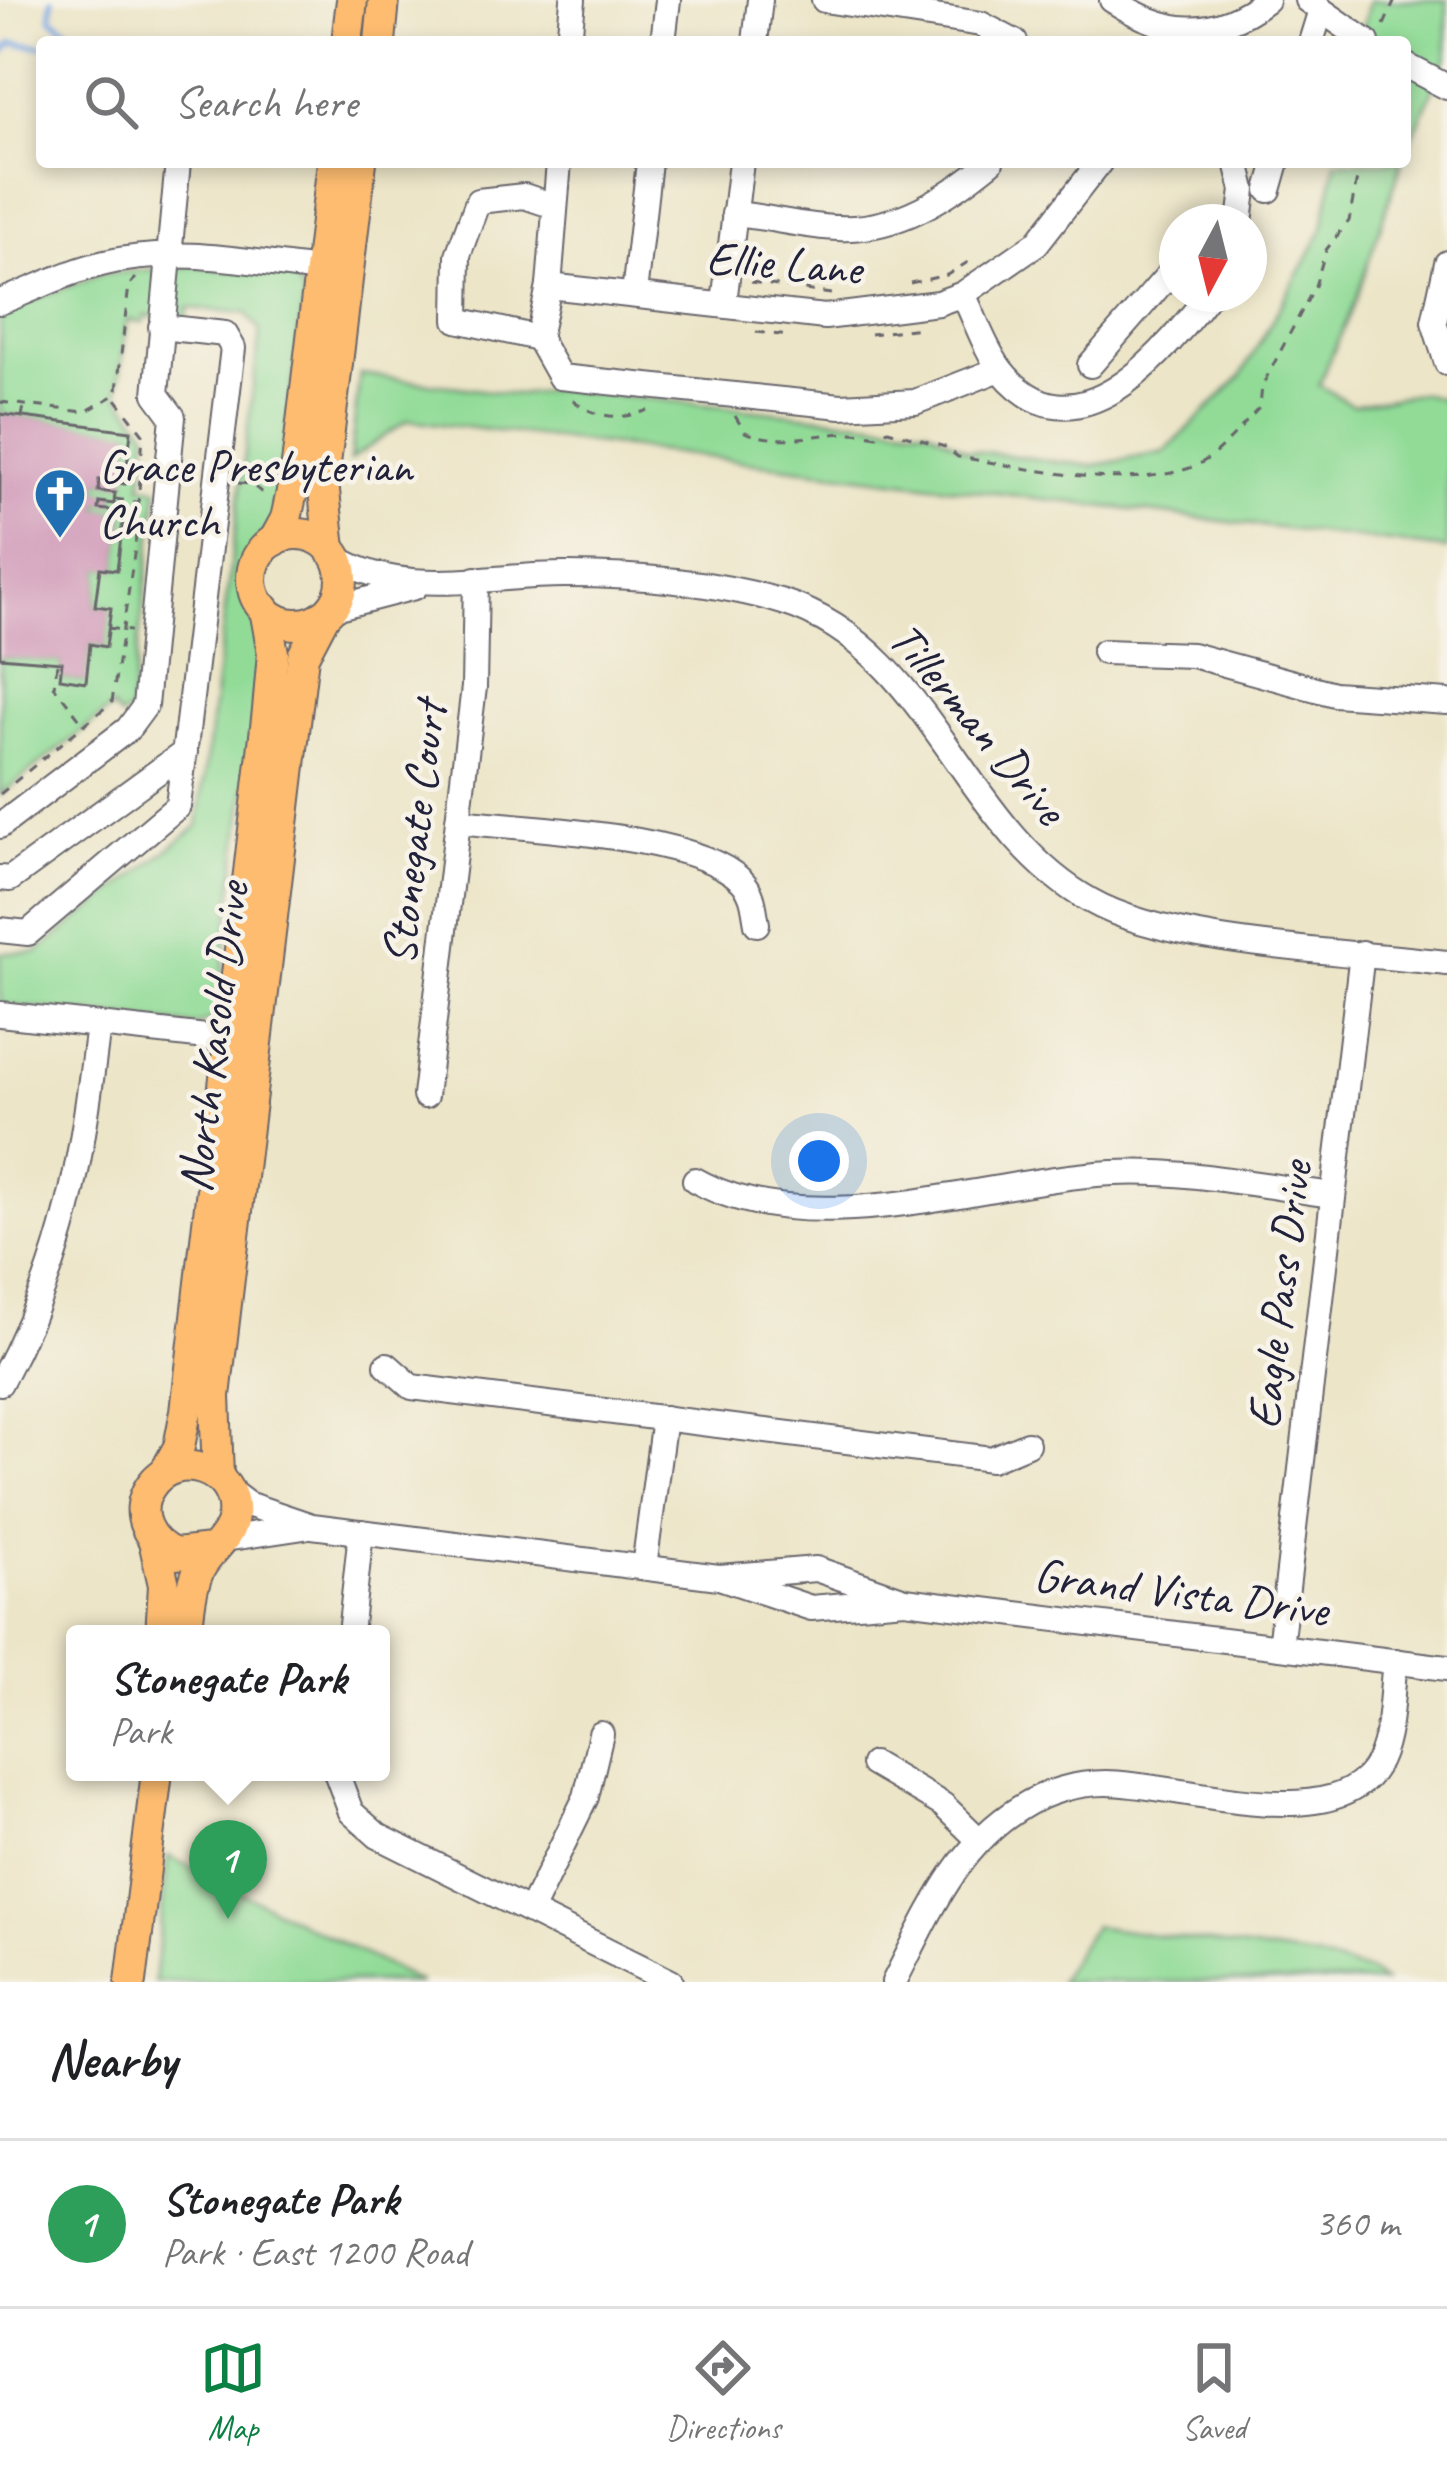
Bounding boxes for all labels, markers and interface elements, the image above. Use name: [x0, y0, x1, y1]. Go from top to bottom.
search box: [36, 36, 1411, 168]
icon: search: [78, 69, 144, 135]
text: Search here: [174, 74, 357, 131]
north arrow: [1159, 204, 1267, 312]
street label: Ellie Lane: [705, 228, 867, 299]
place label: Grace Presbyterian Church: [99, 436, 415, 551]
church icon: Grace Presbyterian Church: [32, 466, 88, 540]
street label: Tillerman Drive: [876, 610, 1082, 839]
street label: Stonegate Court: [368, 692, 461, 968]
street label: North Kasold Drive: [164, 875, 262, 1195]
your location: [789, 1131, 849, 1191]
street label: Eagle Pass Drive: [1233, 1155, 1326, 1432]
street label: Grand Vista Drive: [1031, 1544, 1335, 1640]
popup: [66, 1625, 390, 1781]
text: Stonegate Park: [110, 1650, 346, 1707]
text: Park: [110, 1707, 172, 1756]
pin: 1: [189, 1820, 267, 1919]
text: Nearby: [48, 2028, 176, 2092]
text: Stonegate Park: [162, 2171, 398, 2228]
text: 1: [78, 2199, 96, 2248]
text: 360 m: [1315, 2199, 1399, 2248]
text: Park · East 1200 Road: [162, 2228, 468, 2277]
tab: Map: [200, 2335, 266, 2449]
tab: Directions: [666, 2335, 781, 2449]
tab: Saved: [1181, 2335, 1247, 2449]

